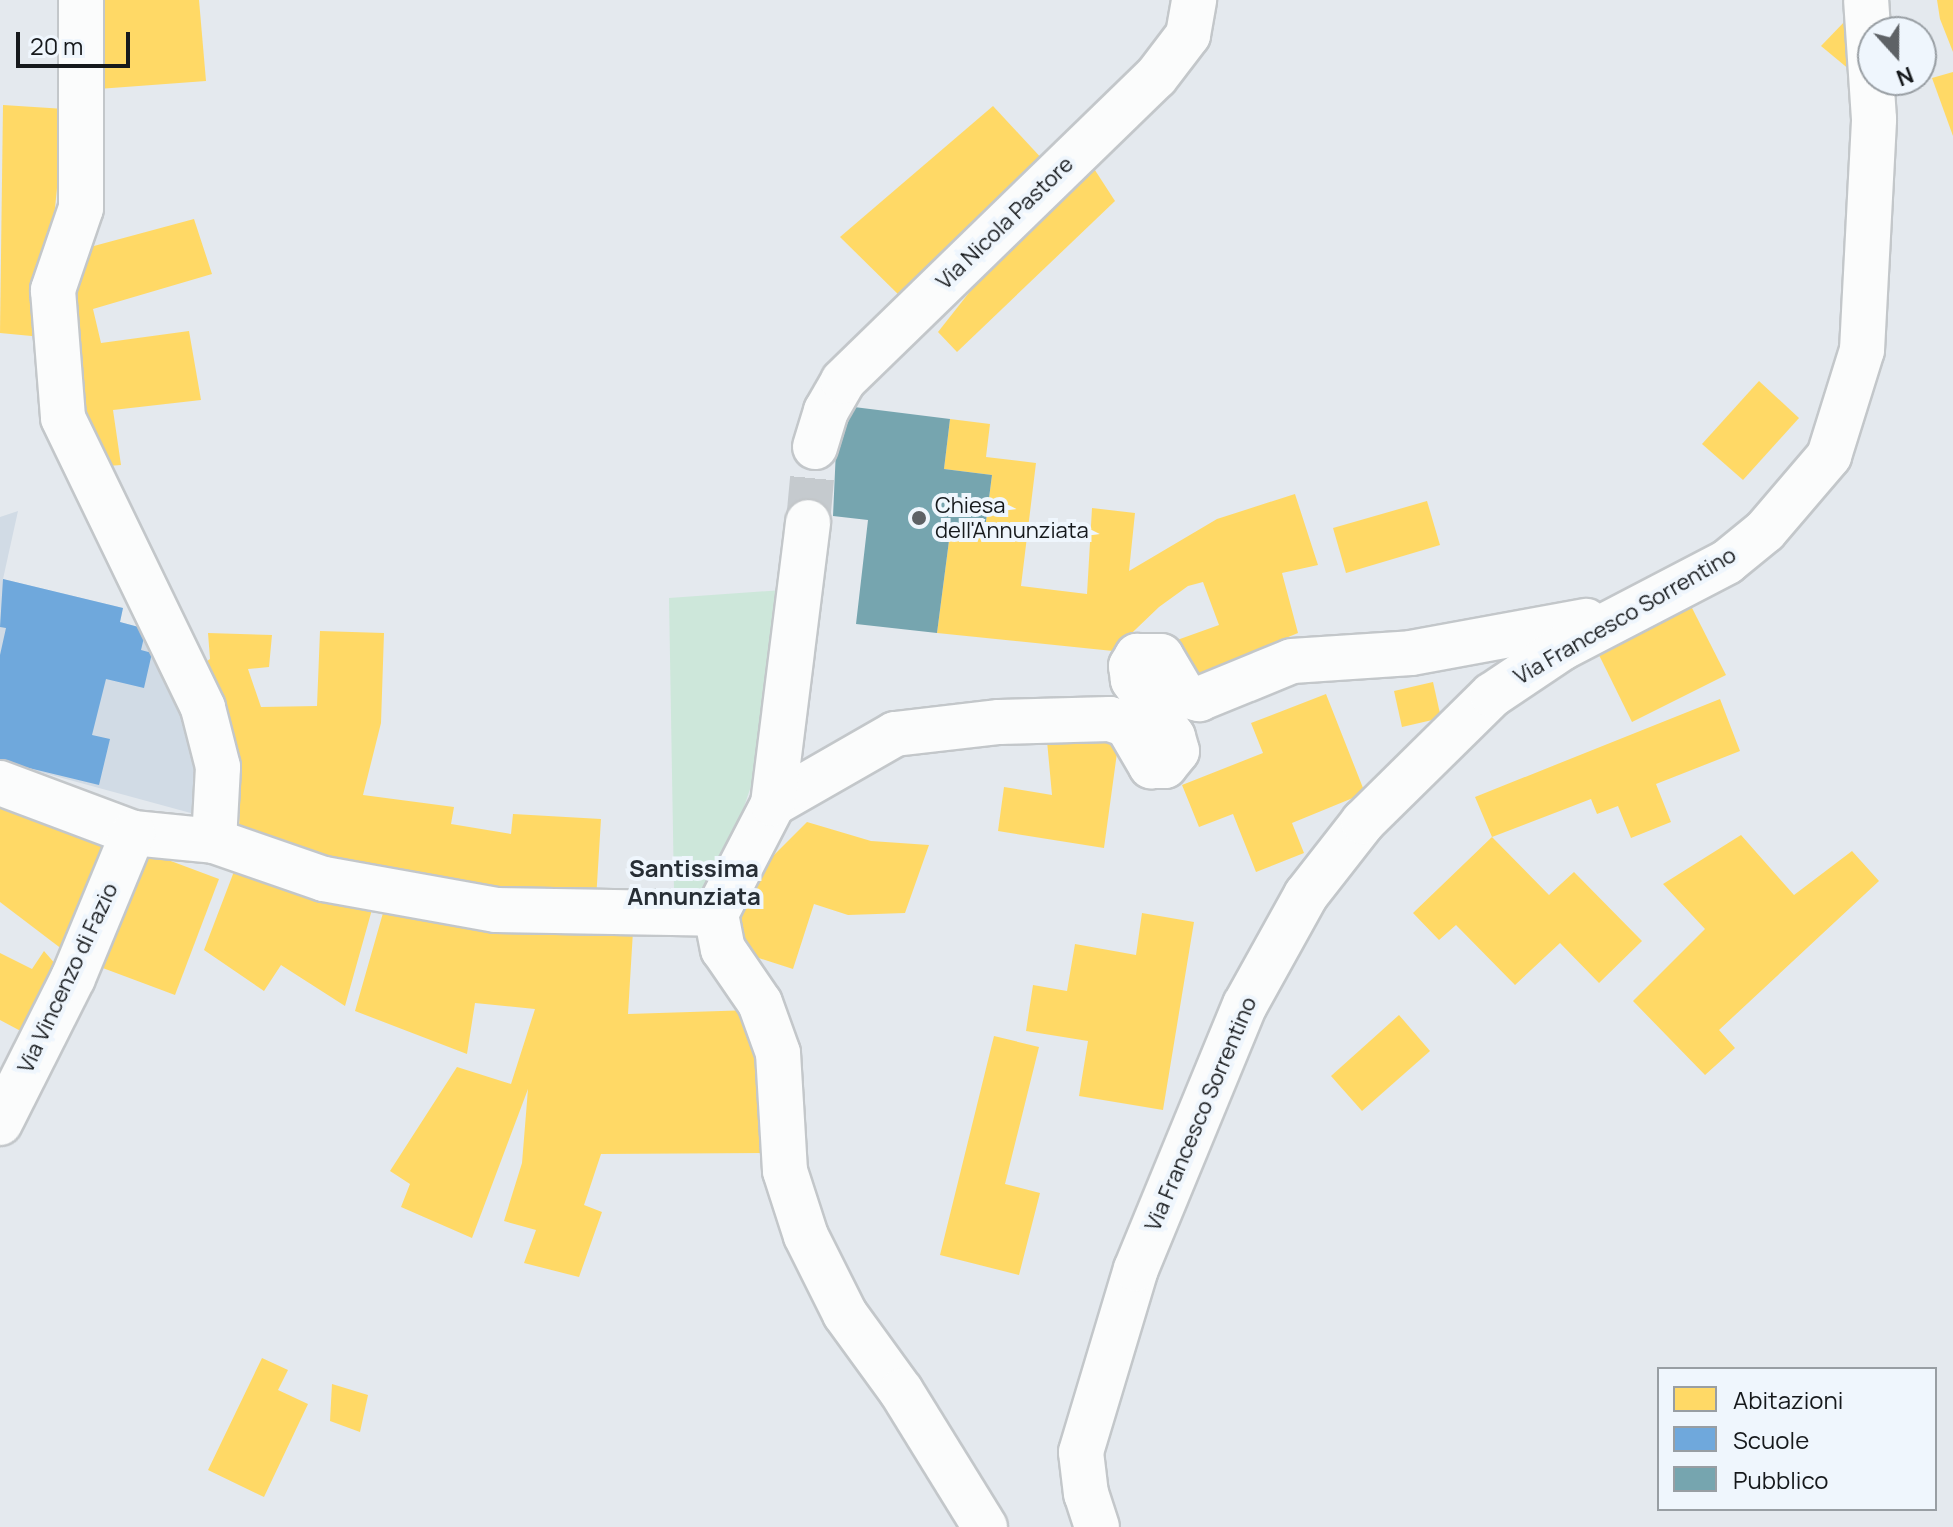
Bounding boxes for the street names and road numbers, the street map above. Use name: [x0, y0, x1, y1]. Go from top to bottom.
street label: Via Nicola Pastore: [931, 151, 1079, 295]
street label: Via Francesco Sorrentino: [1509, 542, 1741, 690]
street label: Via Vincenzo di Fazio: [12, 879, 124, 1077]
street label: Via Francesco Sorrentino: [1140, 993, 1262, 1235]

